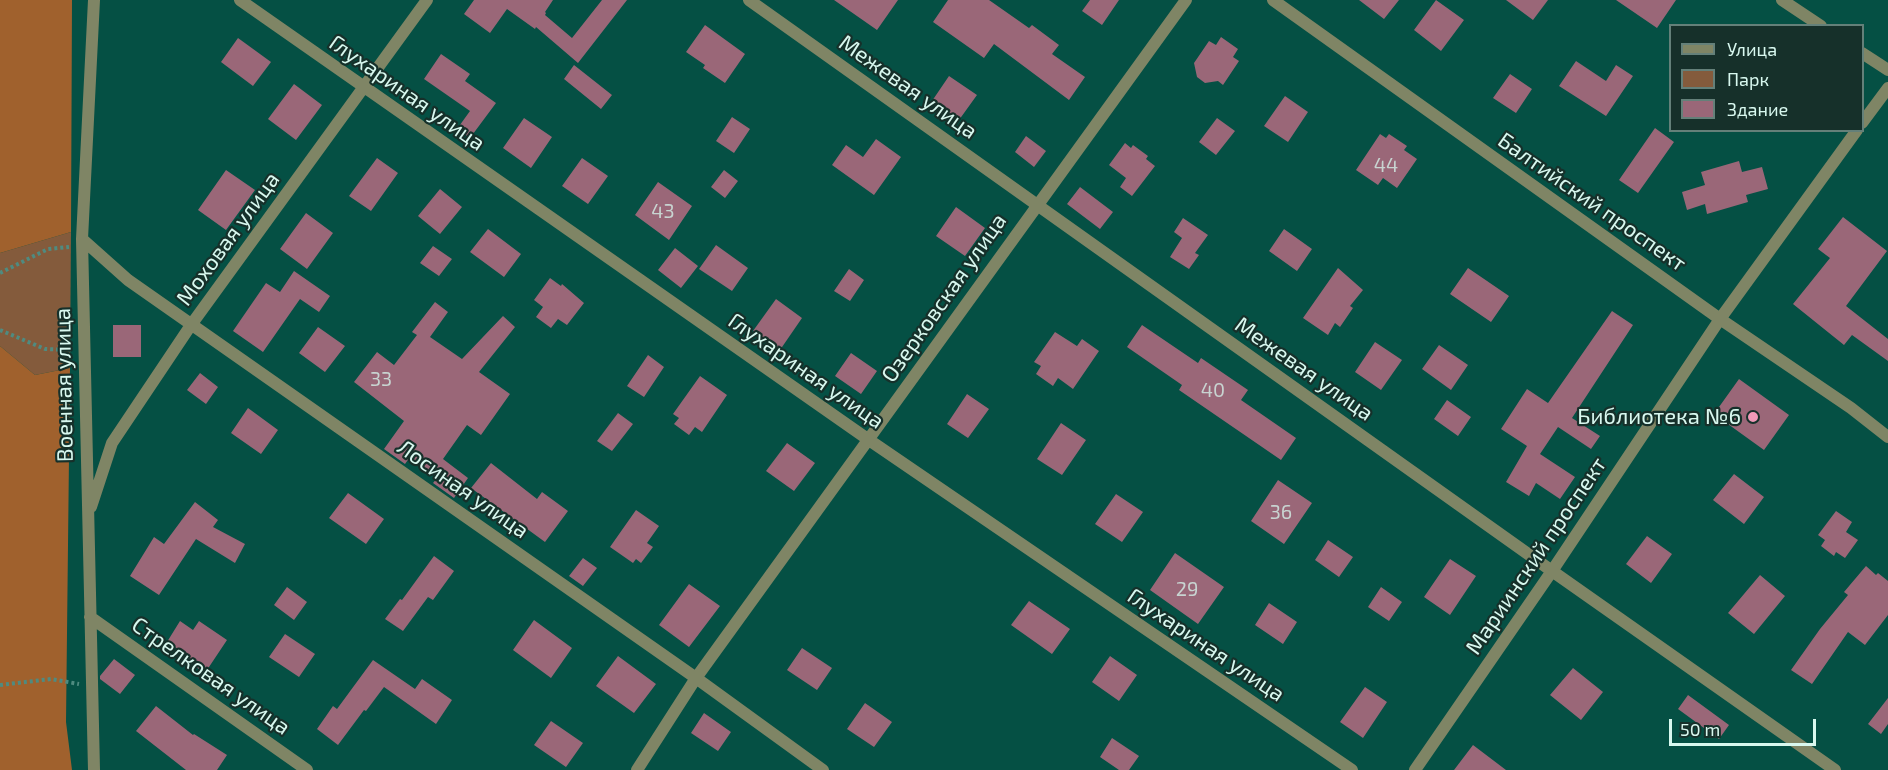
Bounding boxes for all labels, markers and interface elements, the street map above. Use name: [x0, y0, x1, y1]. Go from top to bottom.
legend: [1669, 24, 1864, 132]
street label: Глухариная улица: [324, 29, 490, 157]
street label: Межевая улица: [834, 29, 982, 145]
text: Улица: [1727, 38, 1777, 60]
text: Парк: [1727, 68, 1769, 90]
text: Здание: [1727, 98, 1788, 120]
street label: Балтийский проспект: [1493, 127, 1691, 277]
house number: 44: [1374, 153, 1398, 177]
street label: Моховая улица: [171, 167, 285, 311]
house number: 43: [651, 199, 675, 223]
street label: Озерковская улица: [876, 209, 1012, 387]
street label: Глухариная улица: [723, 307, 889, 435]
street label: Военная улица: [49, 308, 79, 462]
street label: Межевая улица: [1230, 311, 1378, 427]
house number: 33: [370, 367, 392, 391]
house number: 40: [1201, 378, 1225, 402]
place label: Библиотека №6: [1577, 404, 1741, 430]
marker: Библиотека №6: [1746, 410, 1760, 424]
street label: Лосиная улица: [392, 434, 534, 544]
street label: Мариинский проспект: [1460, 452, 1612, 660]
house number: 36: [1270, 500, 1292, 524]
house number: 29: [1176, 577, 1198, 601]
street label: Глухариная улица: [1122, 583, 1290, 707]
street label: Стрелковая улица: [127, 611, 295, 741]
scale bar: [1672, 707, 1819, 745]
text: 50 m: [1680, 718, 1720, 740]

